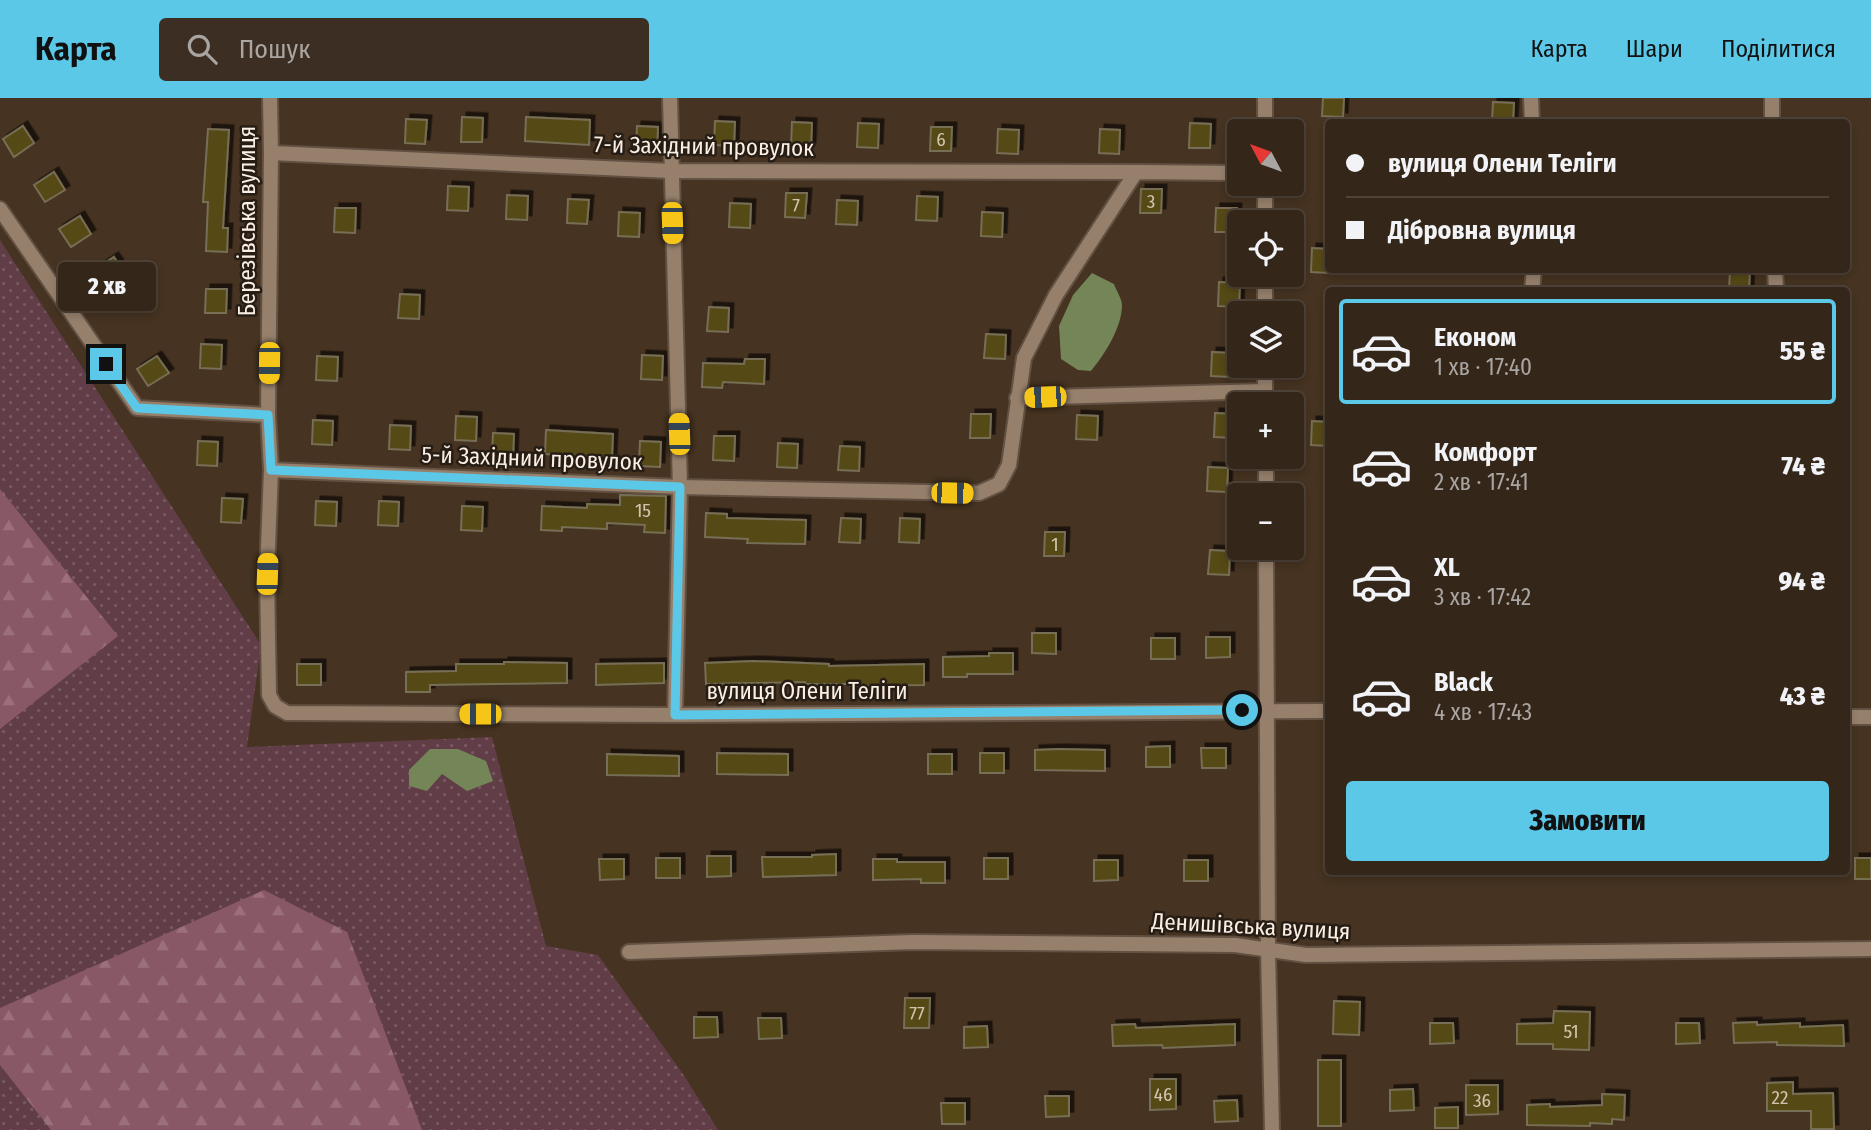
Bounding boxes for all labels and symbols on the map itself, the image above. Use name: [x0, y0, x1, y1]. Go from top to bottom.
north arrow: [1227, 119, 1304, 196]
street label: Березівська вулиця: [233, 126, 261, 316]
house number: 6: [936, 128, 946, 151]
street label: 7-й Західний провулок: [594, 130, 814, 162]
house number: 3: [1147, 190, 1155, 213]
house number: 7: [792, 194, 800, 217]
car: [661, 202, 684, 244]
callout: 2 хв: [57, 262, 155, 312]
car: [259, 342, 280, 384]
route end: [90, 348, 122, 380]
car: [1024, 386, 1067, 408]
car: [668, 413, 691, 455]
street label: 5-й Західний провулок: [421, 440, 643, 476]
car: [931, 482, 974, 504]
house number: 15: [635, 499, 651, 522]
house number: 1: [1051, 533, 1059, 556]
car: [256, 553, 279, 595]
street label: вулиця Олени Теліги: [706, 677, 908, 705]
route start: [1226, 694, 1258, 726]
car: [460, 704, 502, 725]
street label: Денишівська вулиця: [1150, 907, 1351, 945]
house number: 77: [909, 1002, 925, 1025]
house number: 51: [1563, 1020, 1579, 1043]
house number: 46: [1154, 1083, 1172, 1106]
house number: 22: [1772, 1086, 1788, 1109]
house number: 36: [1473, 1089, 1491, 1112]

